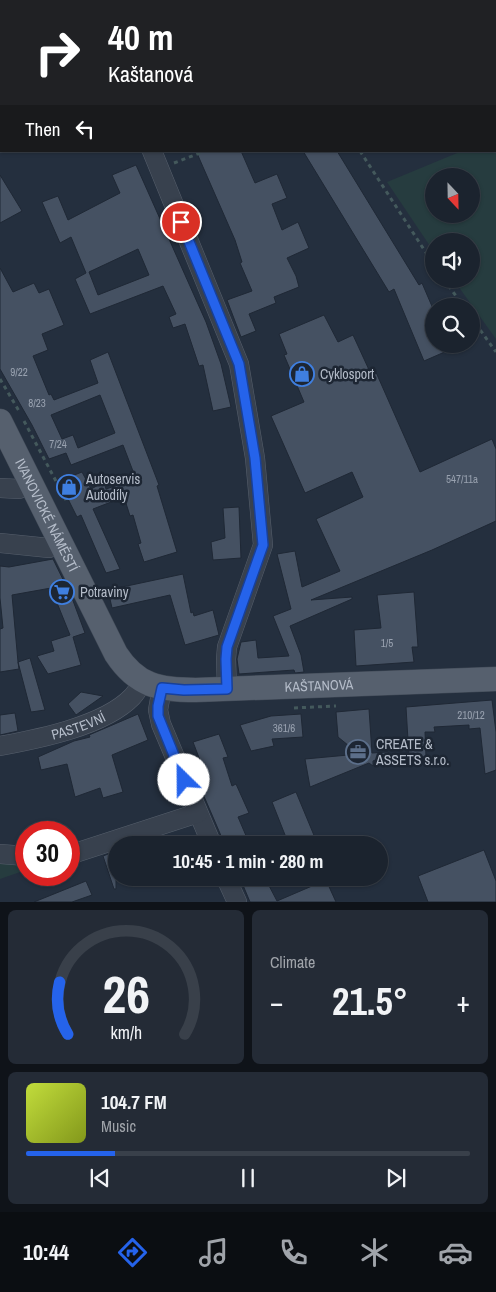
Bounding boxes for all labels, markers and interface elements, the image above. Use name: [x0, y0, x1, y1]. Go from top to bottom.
text: 40 m: [108, 14, 173, 61]
icon: right: [25, 20, 90, 85]
text: Kaštanová: [108, 59, 193, 89]
icon: left: [71, 115, 99, 143]
text: Then: [25, 116, 61, 142]
north arrow: [425, 168, 480, 222]
map controls: [425, 168, 480, 353]
pin: [160, 201, 202, 243]
icon: arrive: [167, 208, 195, 236]
button: sound: [425, 233, 480, 288]
button: search: [425, 298, 480, 353]
shop icon: Cyklosport: [289, 361, 315, 387]
house number: 9/22: [10, 365, 28, 379]
place label: Cyklosport: [320, 365, 374, 383]
house number: 8/23: [28, 396, 46, 410]
house number: 7/24: [49, 437, 67, 451]
street label: IVANOVICKÉ NÁMĚSTÍ: [11, 456, 83, 575]
place label: Autoservis Autodíly: [85, 470, 140, 504]
house number: 547/11a: [446, 472, 478, 486]
shop icon: Autoservis Autodíly: [56, 474, 82, 500]
supermarket icon: Potraviny: [49, 579, 75, 605]
place label: Potraviny: [80, 583, 129, 601]
house number: 1/5: [381, 636, 393, 650]
street label: KAŠTANOVÁ: [284, 675, 354, 696]
street label: PASTEVNÍ: [49, 708, 109, 744]
house number: 210/12: [457, 708, 485, 722]
house number: 361/6: [273, 721, 295, 735]
place label: CREATE & ASSETS s.r.o.: [375, 735, 449, 769]
office icon: CREATE & ASSETS s.r.o.: [345, 739, 371, 765]
position arrow: [157, 753, 209, 805]
speed limit sign: 30: [15, 821, 80, 886]
text: 10:45 · 1 min · 280 m: [173, 848, 323, 874]
text: Climate: [270, 951, 315, 973]
text: 26: [102, 959, 150, 1029]
text: 21.5°: [332, 976, 408, 1027]
text: −: [270, 983, 283, 1021]
text: +: [457, 983, 470, 1021]
text: km/h: [110, 1021, 142, 1045]
text: 104.7 FM: [101, 1089, 167, 1115]
text: Music: [101, 1115, 136, 1137]
icon: previous: [86, 1164, 114, 1192]
icon: pause: [234, 1164, 262, 1192]
icon: next: [382, 1164, 410, 1192]
icon: directions: [115, 1235, 150, 1270]
icon: music: [196, 1235, 231, 1270]
icon: phone: [276, 1235, 311, 1270]
icon: climate: [357, 1235, 392, 1270]
icon: car: [438, 1235, 473, 1270]
text: 10:44: [23, 1237, 69, 1267]

